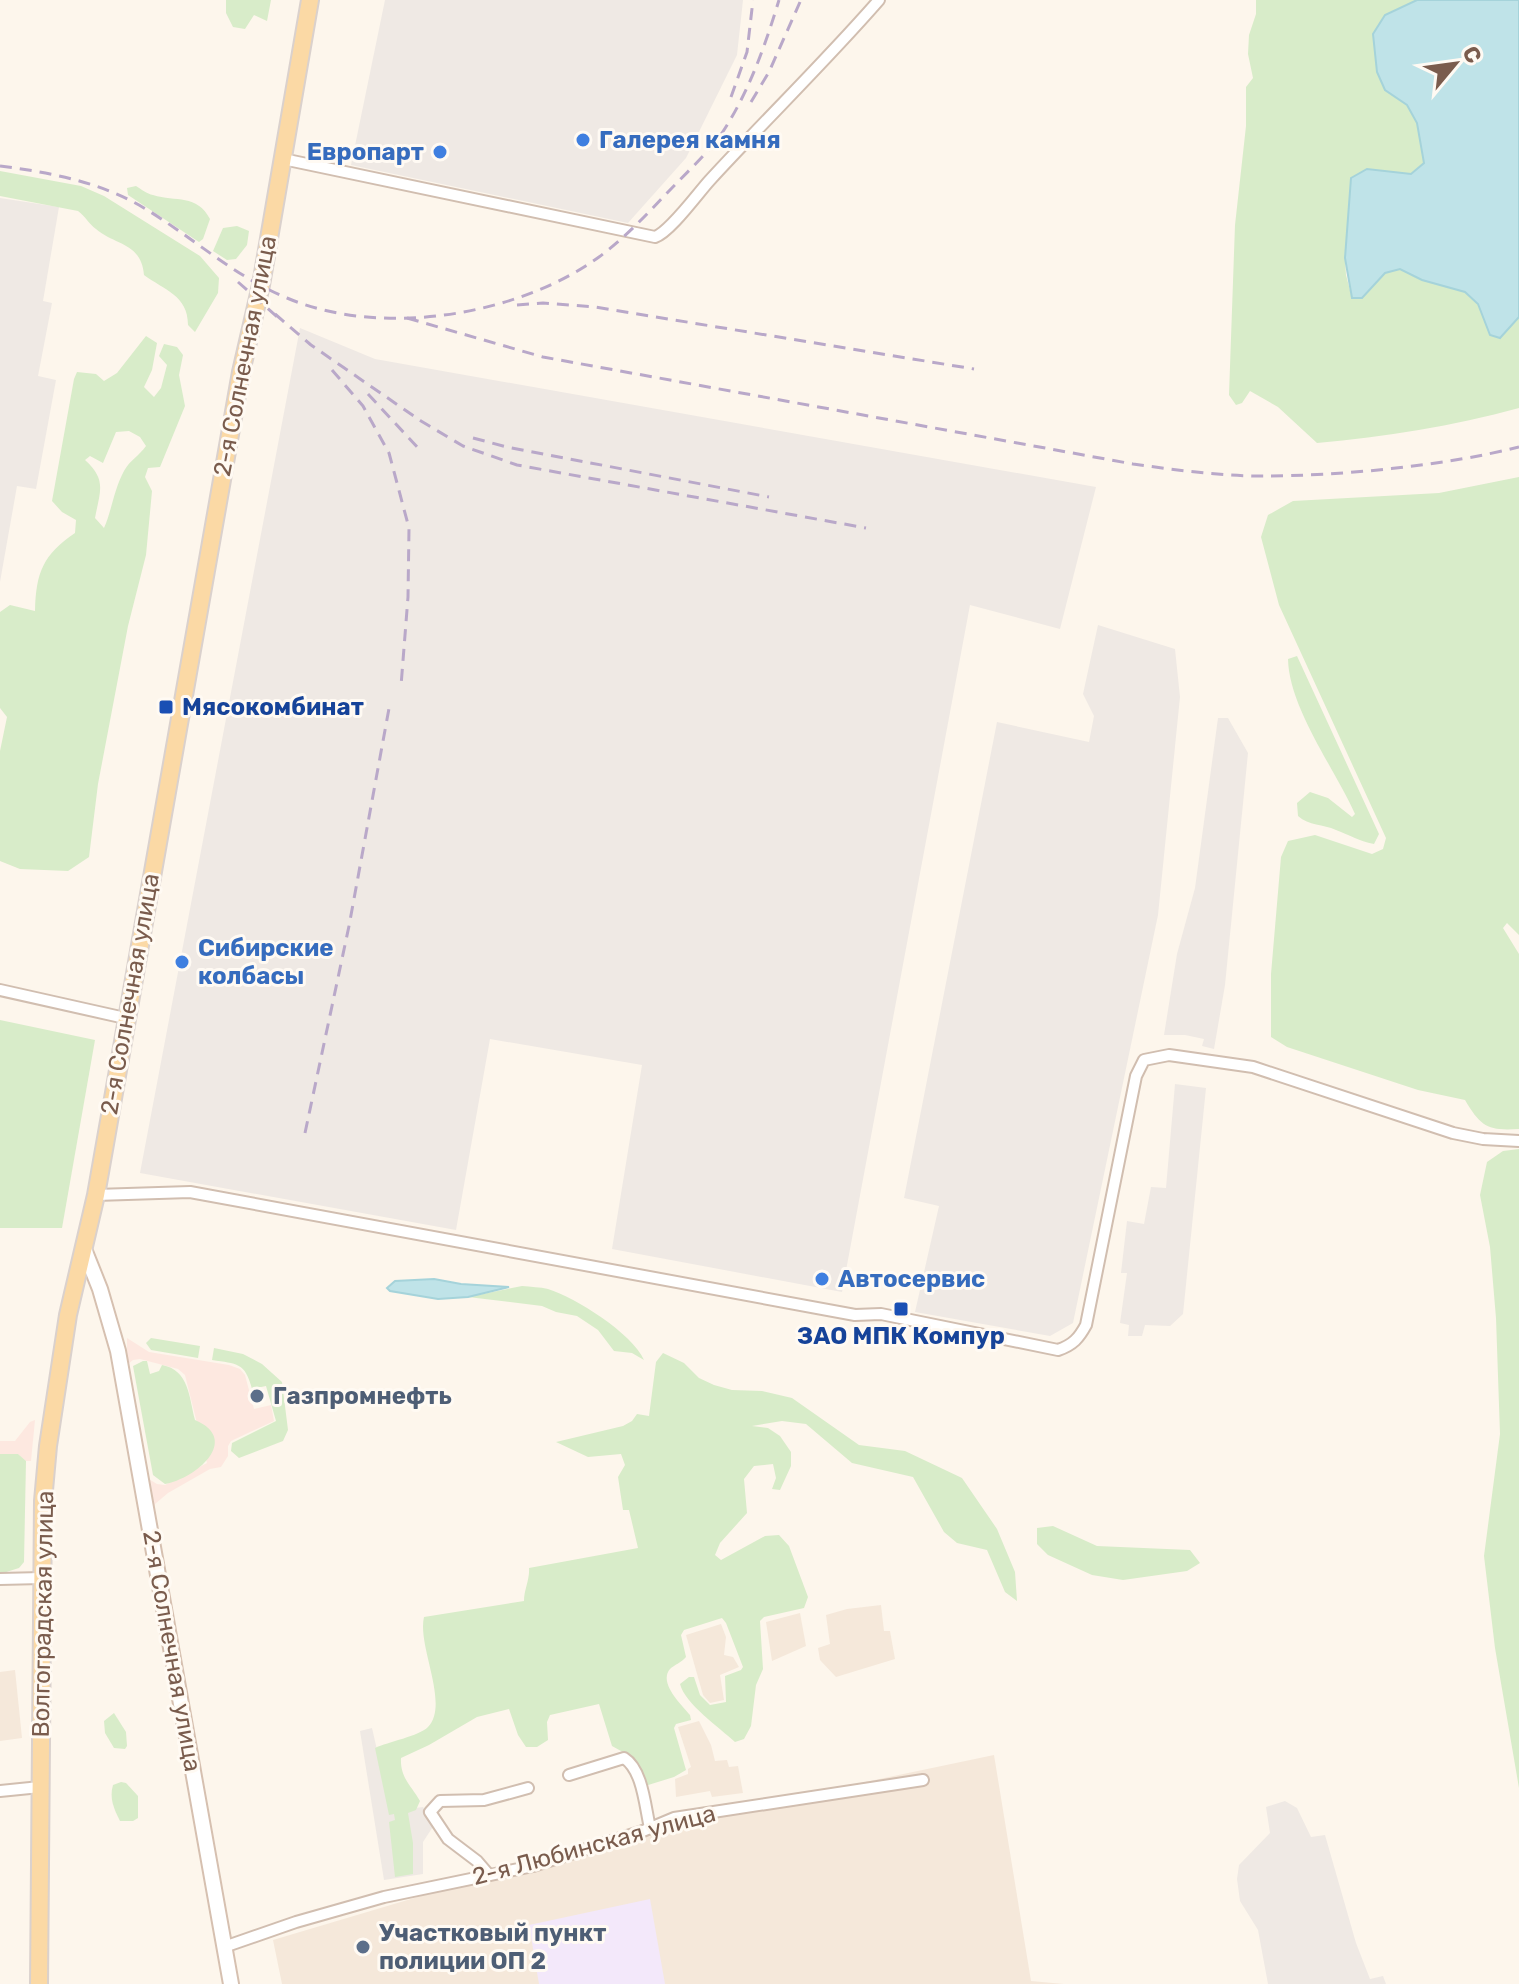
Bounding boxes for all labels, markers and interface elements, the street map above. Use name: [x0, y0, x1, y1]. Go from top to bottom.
north arrow: [1415, 24, 1495, 104]
text: С: [1457, 41, 1488, 68]
place label: Галерея камня: [599, 126, 781, 154]
marker: Галерея камня: [574, 131, 592, 149]
place label: Европарт: [307, 138, 424, 166]
marker: Европарт: [431, 143, 449, 161]
street label: 2-я Солнечная улица: [208, 233, 282, 479]
place label: Мясокомбинат: [182, 693, 364, 721]
marker: Мясокомбинат: [157, 698, 175, 716]
street label: 2-я Солнечная улица: [95, 871, 165, 1117]
place label: Сибирские колбасы: [198, 934, 334, 990]
marker: Сибирские колбасы: [173, 953, 191, 971]
place label: Автосервис: [838, 1265, 985, 1293]
marker: Автосервис: [813, 1270, 831, 1288]
marker: ЗАО МПК Компур: [892, 1300, 910, 1318]
place label: ЗАО МПК Компур: [797, 1322, 1005, 1350]
place label: Газпромнефть: [273, 1382, 452, 1410]
marker: Газпромнефть: [248, 1387, 266, 1405]
street label: Волгоградская улица: [27, 1490, 59, 1738]
street label: 2-я Солнечная улица: [137, 1528, 207, 1774]
street label: 2-я Любинская улица: [469, 1799, 719, 1891]
place label: Участковый пункт полиции ОП 2: [379, 1919, 606, 1975]
marker: Участковый пункт полиции ОП 2: [354, 1938, 372, 1956]

